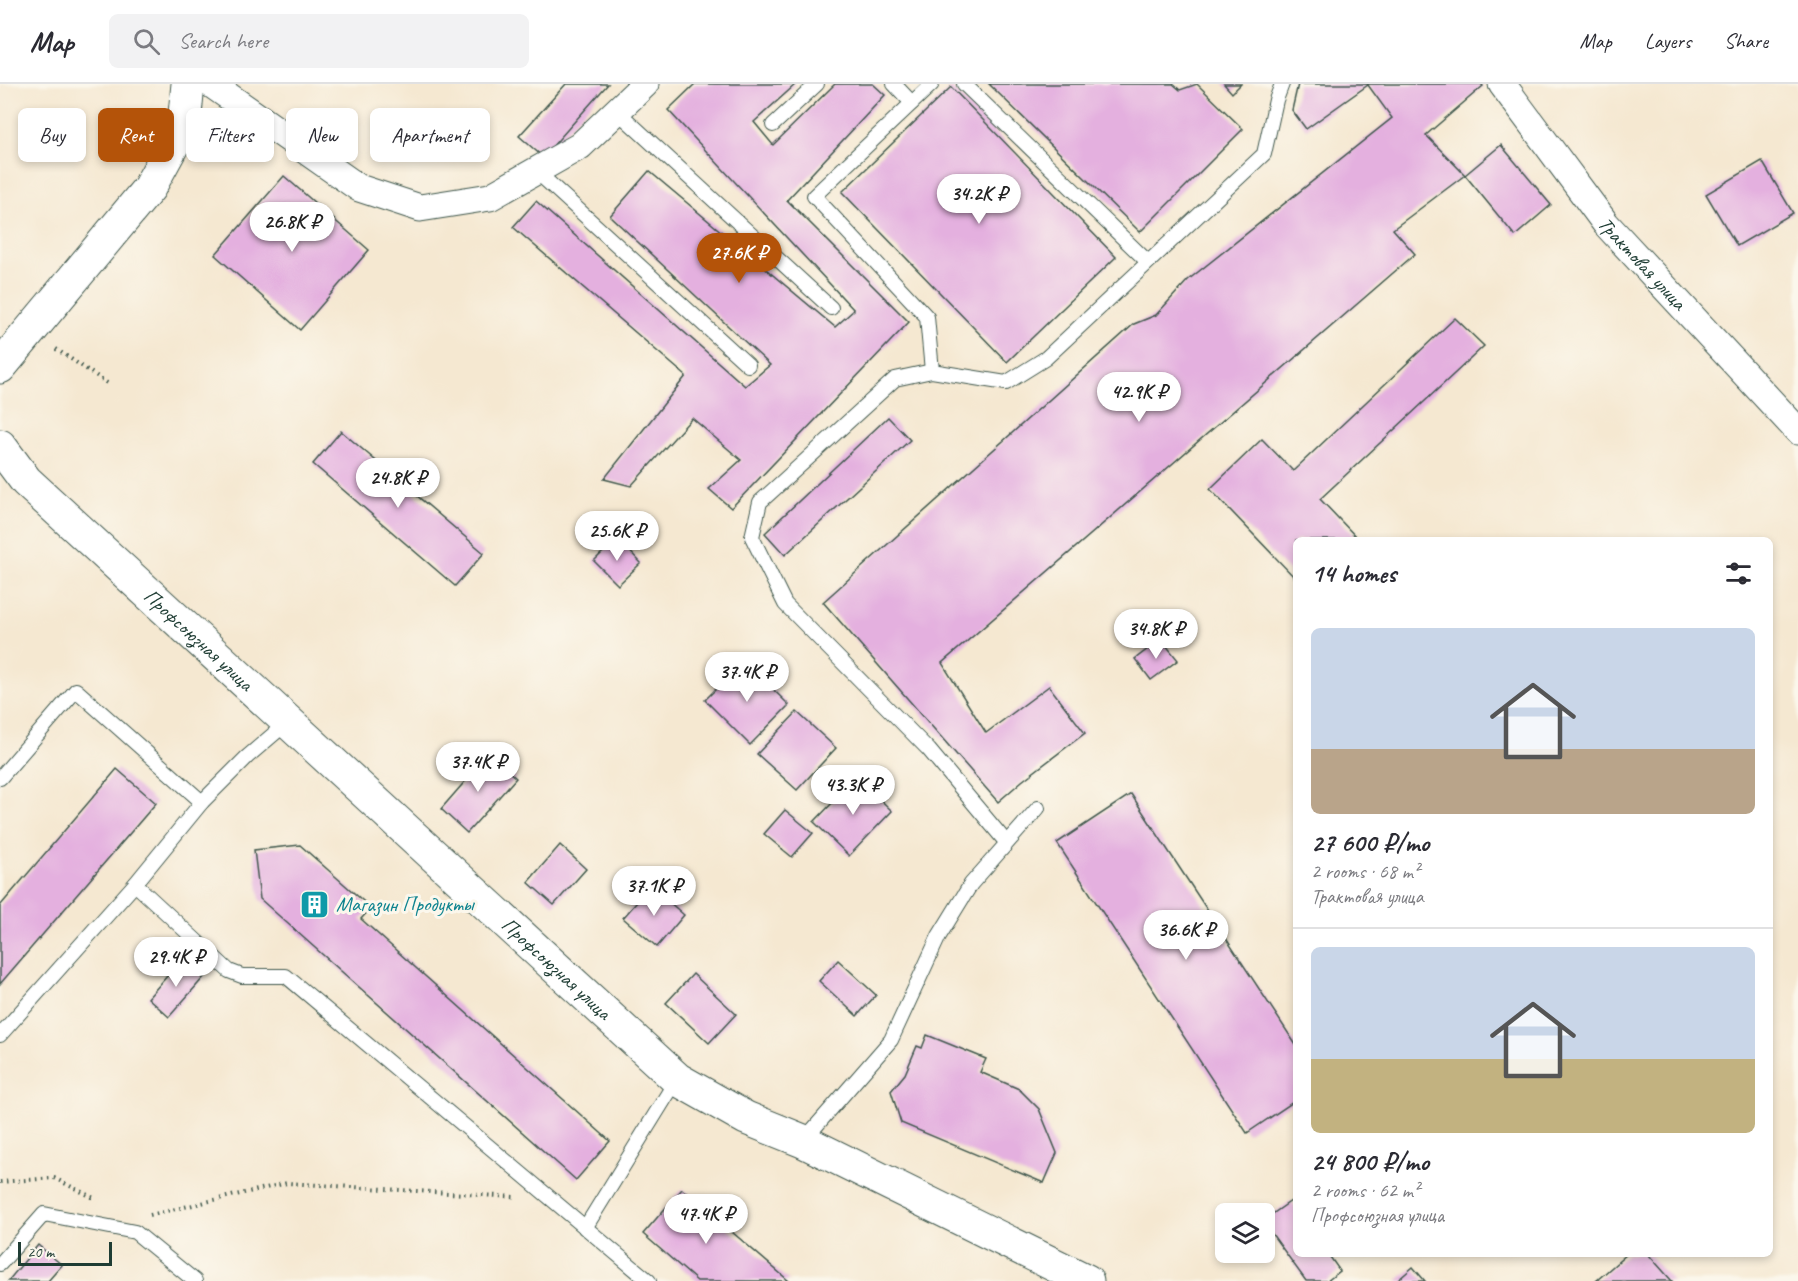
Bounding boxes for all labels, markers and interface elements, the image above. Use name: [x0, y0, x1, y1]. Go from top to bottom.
search box: [109, 14, 529, 68]
text: Map: [30, 24, 73, 59]
icon: search: [130, 25, 163, 58]
text: Search here: [178, 27, 268, 55]
text: Map: [1579, 28, 1612, 54]
text: Layers: [1645, 28, 1691, 54]
text: Share: [1724, 28, 1768, 54]
chip: Buy: [18, 108, 86, 162]
chip: Rent: [98, 108, 174, 162]
chip: Filters: [186, 108, 274, 162]
chip: New: [286, 108, 358, 162]
chip: Apartment: [370, 108, 490, 162]
pin: 34.2K ₽: [924, 174, 1034, 225]
text: 34.2K ₽: [951, 181, 1007, 206]
pin: 26.8K ₽: [237, 202, 347, 253]
text: 26.8K ₽: [264, 209, 320, 234]
street label: Трактовая улица: [1592, 212, 1693, 317]
pin: 27.6K ₽: [684, 233, 794, 284]
text: 27.6K ₽: [711, 240, 767, 265]
pin: 42.9K ₽: [1084, 372, 1194, 423]
text: 42.9K ₽: [1111, 379, 1167, 404]
pin: 24.8K ₽: [343, 458, 453, 509]
text: 24.8K ₽: [370, 465, 426, 490]
pin: 25.6K ₽: [562, 511, 672, 562]
text: 25.6K ₽: [589, 518, 645, 543]
text: 14 homes: [1311, 557, 1396, 590]
icon: filters: [1722, 557, 1755, 590]
street label: Профсоюзная улица: [138, 583, 260, 697]
pin: 34.8K ₽: [1101, 609, 1211, 660]
text: 34.8K ₽: [1128, 616, 1184, 641]
pin: 37.4K ₽: [692, 652, 802, 703]
text: 37.4K ₽: [719, 659, 775, 684]
icon: home: [1479, 667, 1587, 775]
pin: 37.4K ₽: [423, 742, 533, 793]
text: 37.4K ₽: [450, 749, 506, 774]
pin: 43.3K ₽: [798, 765, 908, 816]
text: 43.3K ₽: [825, 772, 881, 797]
text: 27 600 ₽/mo: [1311, 826, 1429, 859]
text: 2 rooms · 68 m²: [1311, 859, 1419, 884]
pin: 37.1K ₽: [599, 866, 709, 917]
text: 37.1K ₽: [626, 873, 682, 898]
text: Трактовая улица: [1311, 884, 1423, 909]
building icon: Магазин Продукты: [299, 888, 331, 920]
place label: Магазин Продукты: [336, 891, 476, 917]
pin: 36.6K ₽: [1131, 910, 1241, 961]
street label: Профсоюзная улица: [496, 912, 618, 1026]
text: 36.6K ₽: [1157, 917, 1215, 942]
pin: 29.4K ₽: [121, 937, 231, 988]
text: 29.4K ₽: [148, 944, 204, 969]
icon: home: [1479, 986, 1587, 1094]
text: 24 800 ₽/mo: [1311, 1145, 1429, 1178]
text: 2 rooms · 62 m²: [1311, 1178, 1419, 1203]
pin: 47.4K ₽: [651, 1194, 761, 1245]
text: 47.4K ₽: [678, 1201, 734, 1226]
map controls: [1215, 1203, 1275, 1263]
button: layers: [1215, 1203, 1275, 1263]
text: Профсоюзная улица: [1311, 1203, 1444, 1228]
scale bar: [18, 1239, 112, 1266]
text: 20 m: [27, 1242, 54, 1262]

